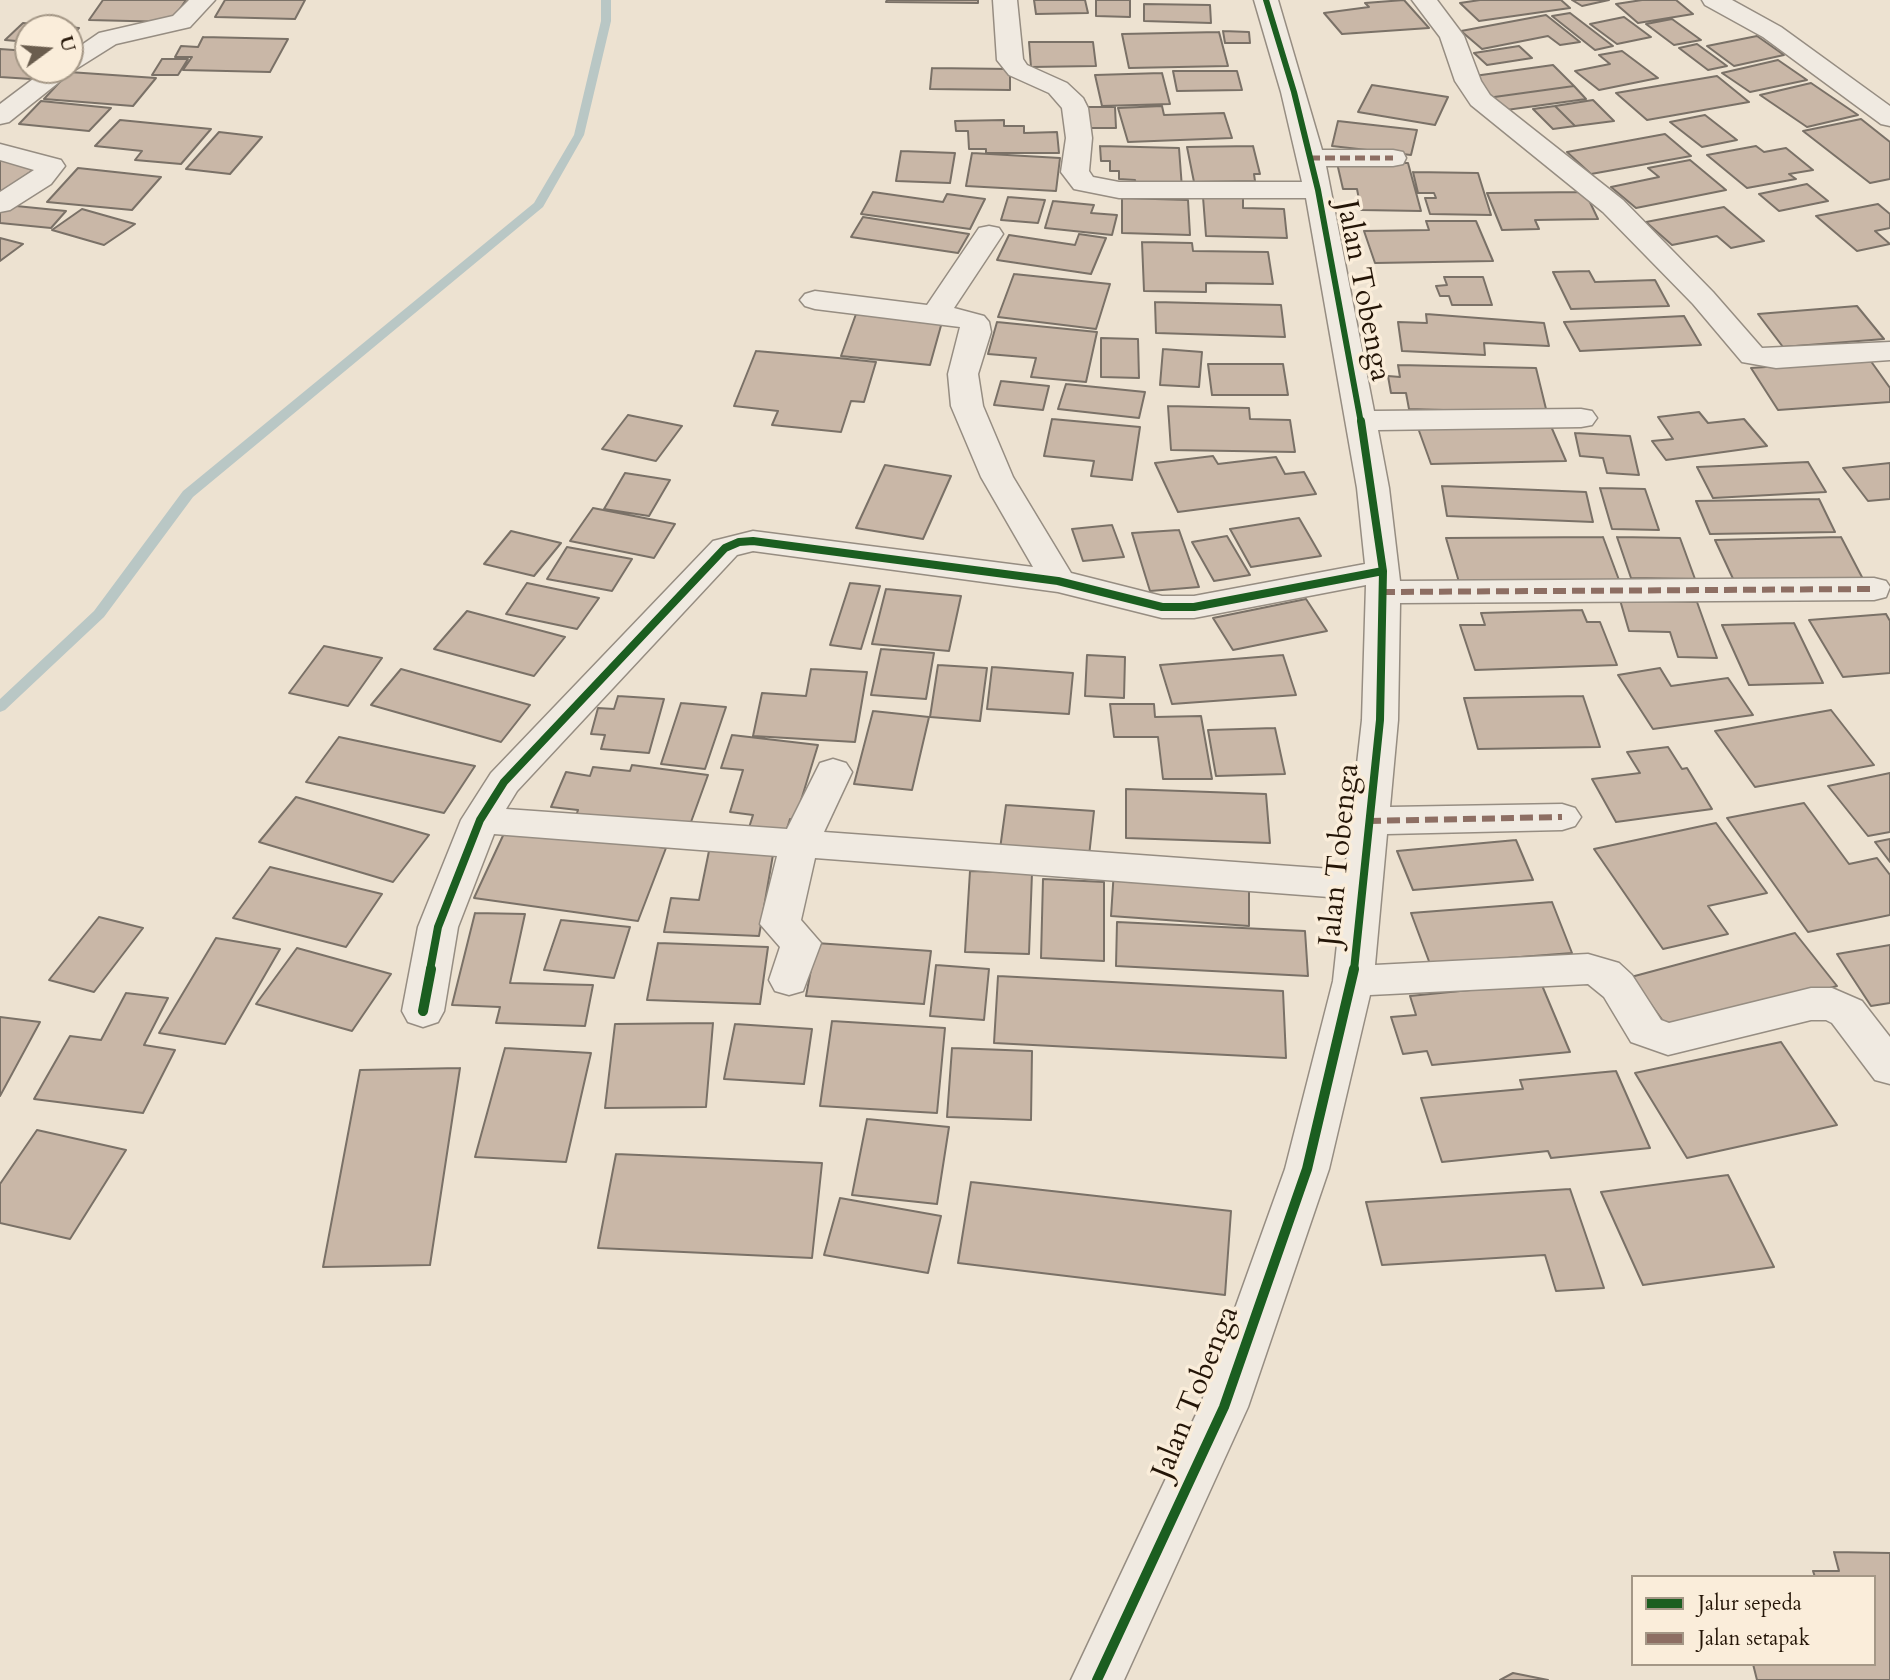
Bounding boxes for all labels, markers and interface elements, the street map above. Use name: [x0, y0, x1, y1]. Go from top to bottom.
north arrow: [14, 14, 84, 84]
text: U: [53, 33, 82, 55]
street label: Jalan Tobenga: [1327, 197, 1397, 385]
street label: Jalan Tobenga: [1314, 762, 1368, 948]
street label: Jalan Tobenga: [1146, 1301, 1248, 1485]
legend: [1631, 1575, 1876, 1666]
text: Jalur sepeda: [1698, 1589, 1802, 1618]
text: Jalan setapak: [1698, 1624, 1810, 1653]

